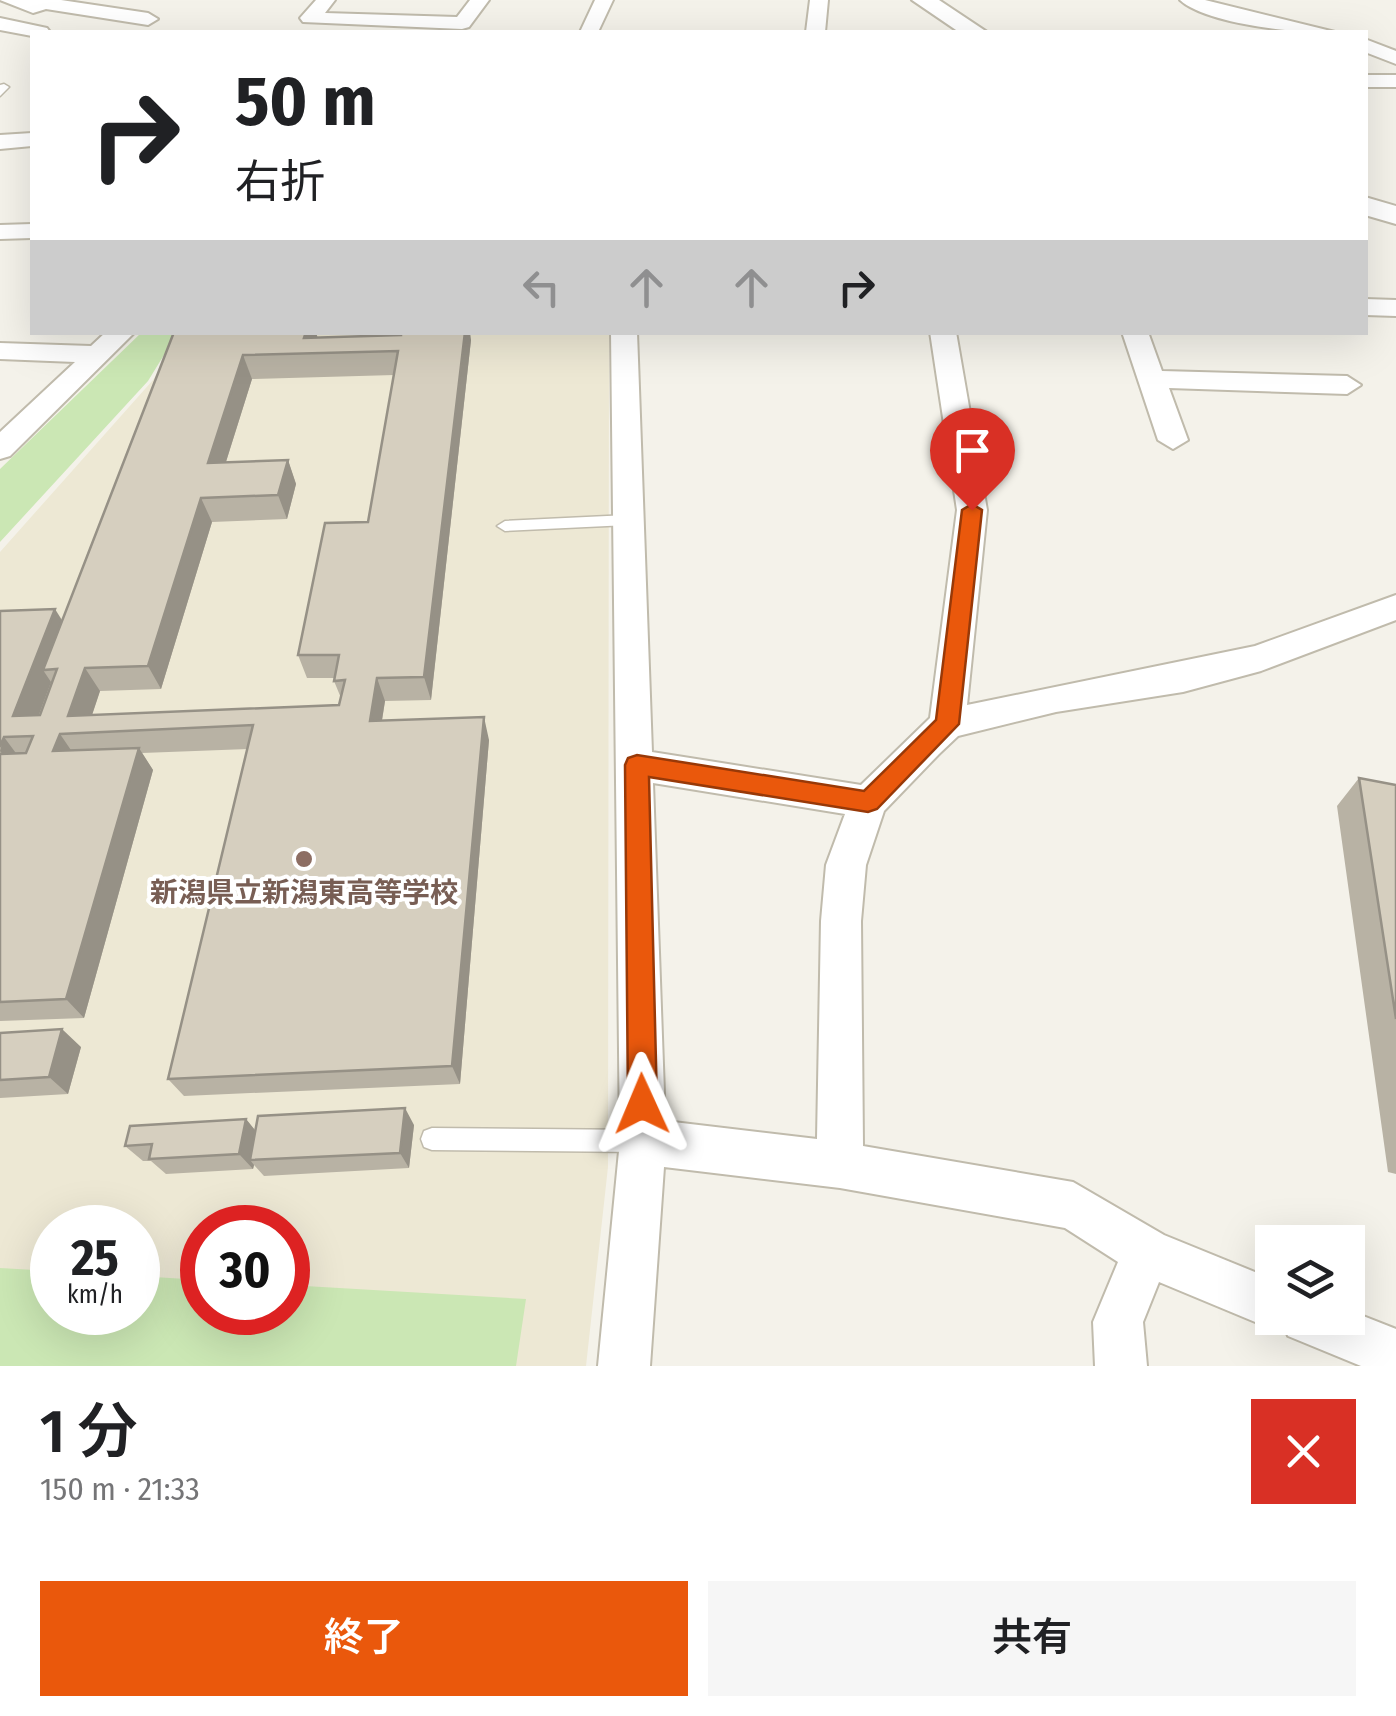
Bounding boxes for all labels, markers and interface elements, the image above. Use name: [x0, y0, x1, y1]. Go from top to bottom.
text: 50 m: [235, 60, 376, 144]
icon: right: [70, 70, 200, 200]
text: 右折: [235, 155, 325, 209]
icon: left: [514, 260, 569, 315]
icon: ahead: [619, 260, 674, 315]
icon: ahead: [724, 260, 779, 315]
icon: right: [829, 260, 884, 315]
pin: [930, 408, 1015, 511]
icon: arrive: [945, 423, 1000, 478]
marker: 新潟県立新潟東高等学校: [293, 848, 315, 870]
place label: 新潟県立新潟東高等学校: [150, 876, 458, 909]
position arrow: [590, 1052, 694, 1156]
speed limit sign: 30: [180, 1205, 310, 1335]
map controls: [1255, 1225, 1365, 1335]
button: layers: [1255, 1225, 1365, 1335]
text: 25: [71, 1228, 119, 1288]
text: km/h: [67, 1280, 123, 1310]
text: 1 分: [40, 1396, 138, 1468]
button: close: [1251, 1399, 1356, 1504]
text: 150 m · 21:33: [40, 1470, 200, 1508]
button: 終了: [40, 1581, 688, 1696]
button: 共有: [708, 1581, 1356, 1696]

